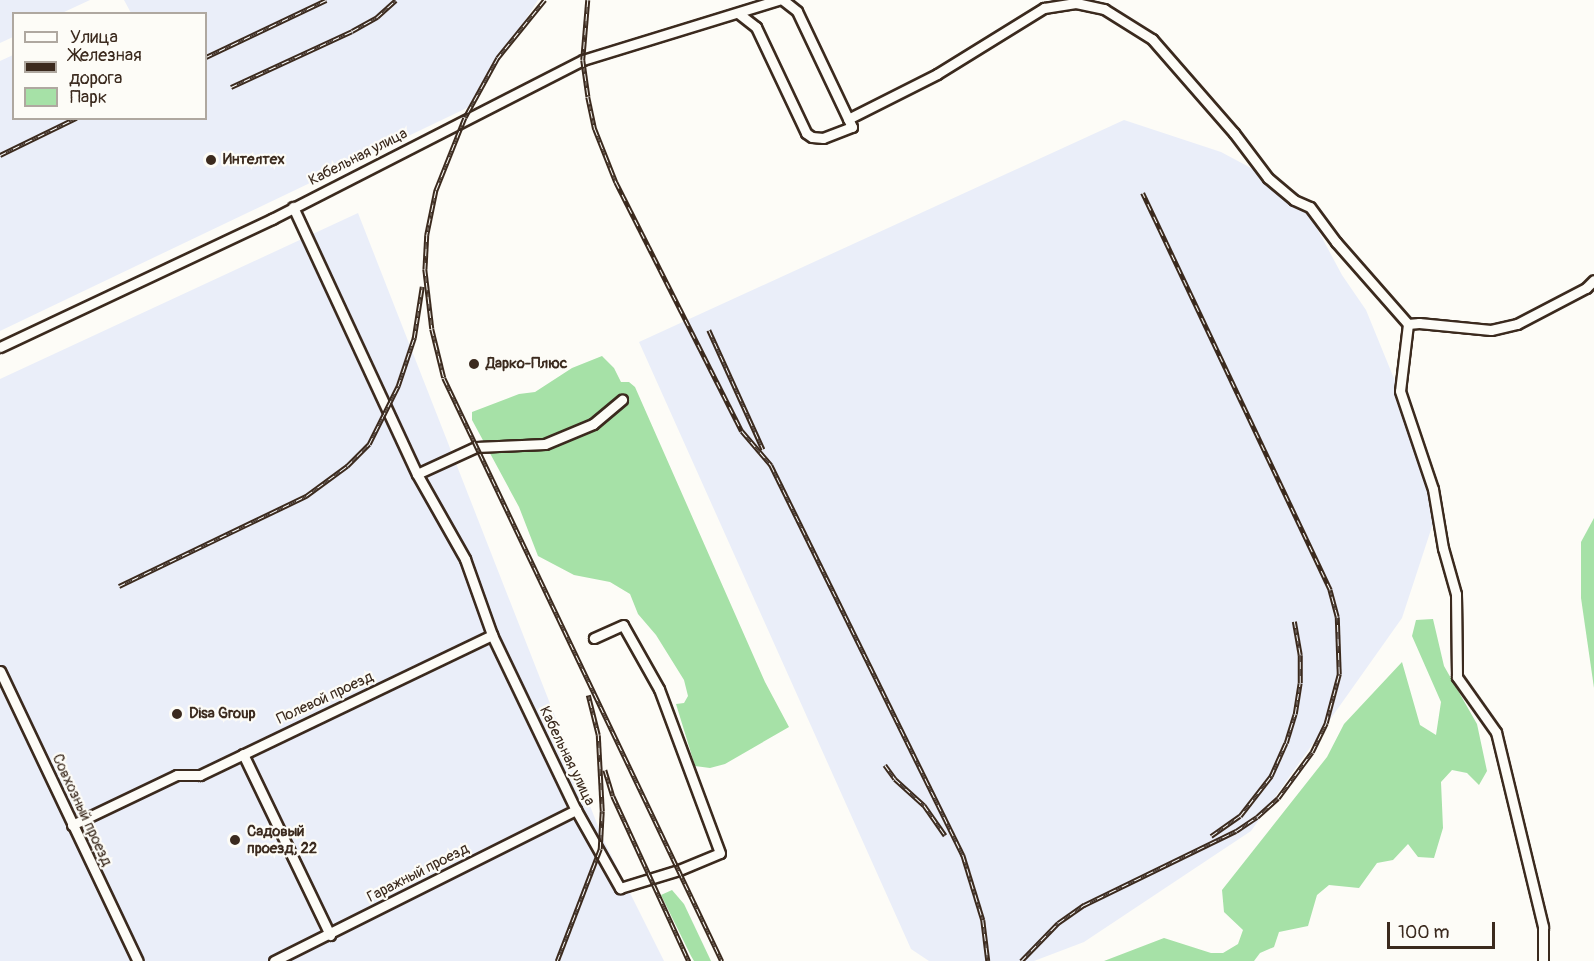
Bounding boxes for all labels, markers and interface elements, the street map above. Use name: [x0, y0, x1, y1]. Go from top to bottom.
legend: [12, 12, 207, 120]
text: Улица: [70, 26, 118, 49]
text: Железная дорога: [69, 44, 142, 90]
text: Парк: [70, 86, 107, 109]
street label: Кабельная улица: [306, 124, 410, 190]
place label: Интелтех: [223, 151, 285, 169]
marker: Интелтех: [204, 153, 218, 167]
place label: Дарко-Плюс: [486, 355, 567, 373]
marker: Дарко-Плюс: [467, 357, 481, 371]
street label: Полевой проезд: [274, 668, 376, 728]
street label: Кабельная улица: [535, 703, 599, 809]
place label: Disa Group: [189, 705, 256, 723]
marker: Disa Group: [170, 707, 184, 721]
street label: Совхозный проезд: [48, 751, 116, 869]
place label: Садовый проезд, 22: [247, 822, 317, 857]
marker: Садовый проезд, 22: [228, 833, 242, 847]
street label: Гаражный проезд: [364, 840, 472, 906]
scale bar: [1390, 910, 1498, 948]
text: 100 m: [1398, 921, 1450, 944]

